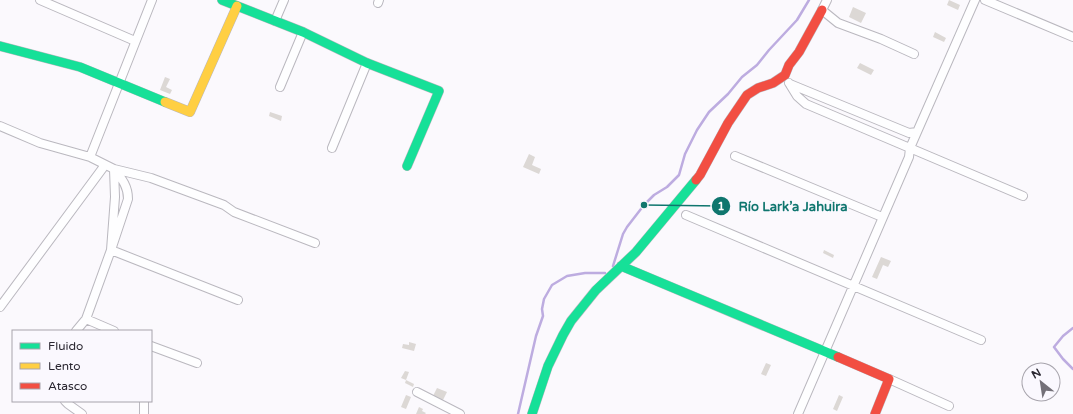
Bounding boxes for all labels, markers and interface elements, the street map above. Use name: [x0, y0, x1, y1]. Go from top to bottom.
callout: Río Lark’a Jahuira: [711, 194, 856, 219]
text: 1: [717, 199, 725, 213]
text: Río Lark’a Jahuira: [739, 199, 847, 215]
legend: [12, 330, 152, 402]
text: Fluido: [48, 339, 83, 353]
text: Lento: [48, 359, 81, 373]
north arrow: [1021, 362, 1061, 402]
text: N: [1029, 366, 1043, 382]
text: Atasco: [48, 379, 87, 393]

